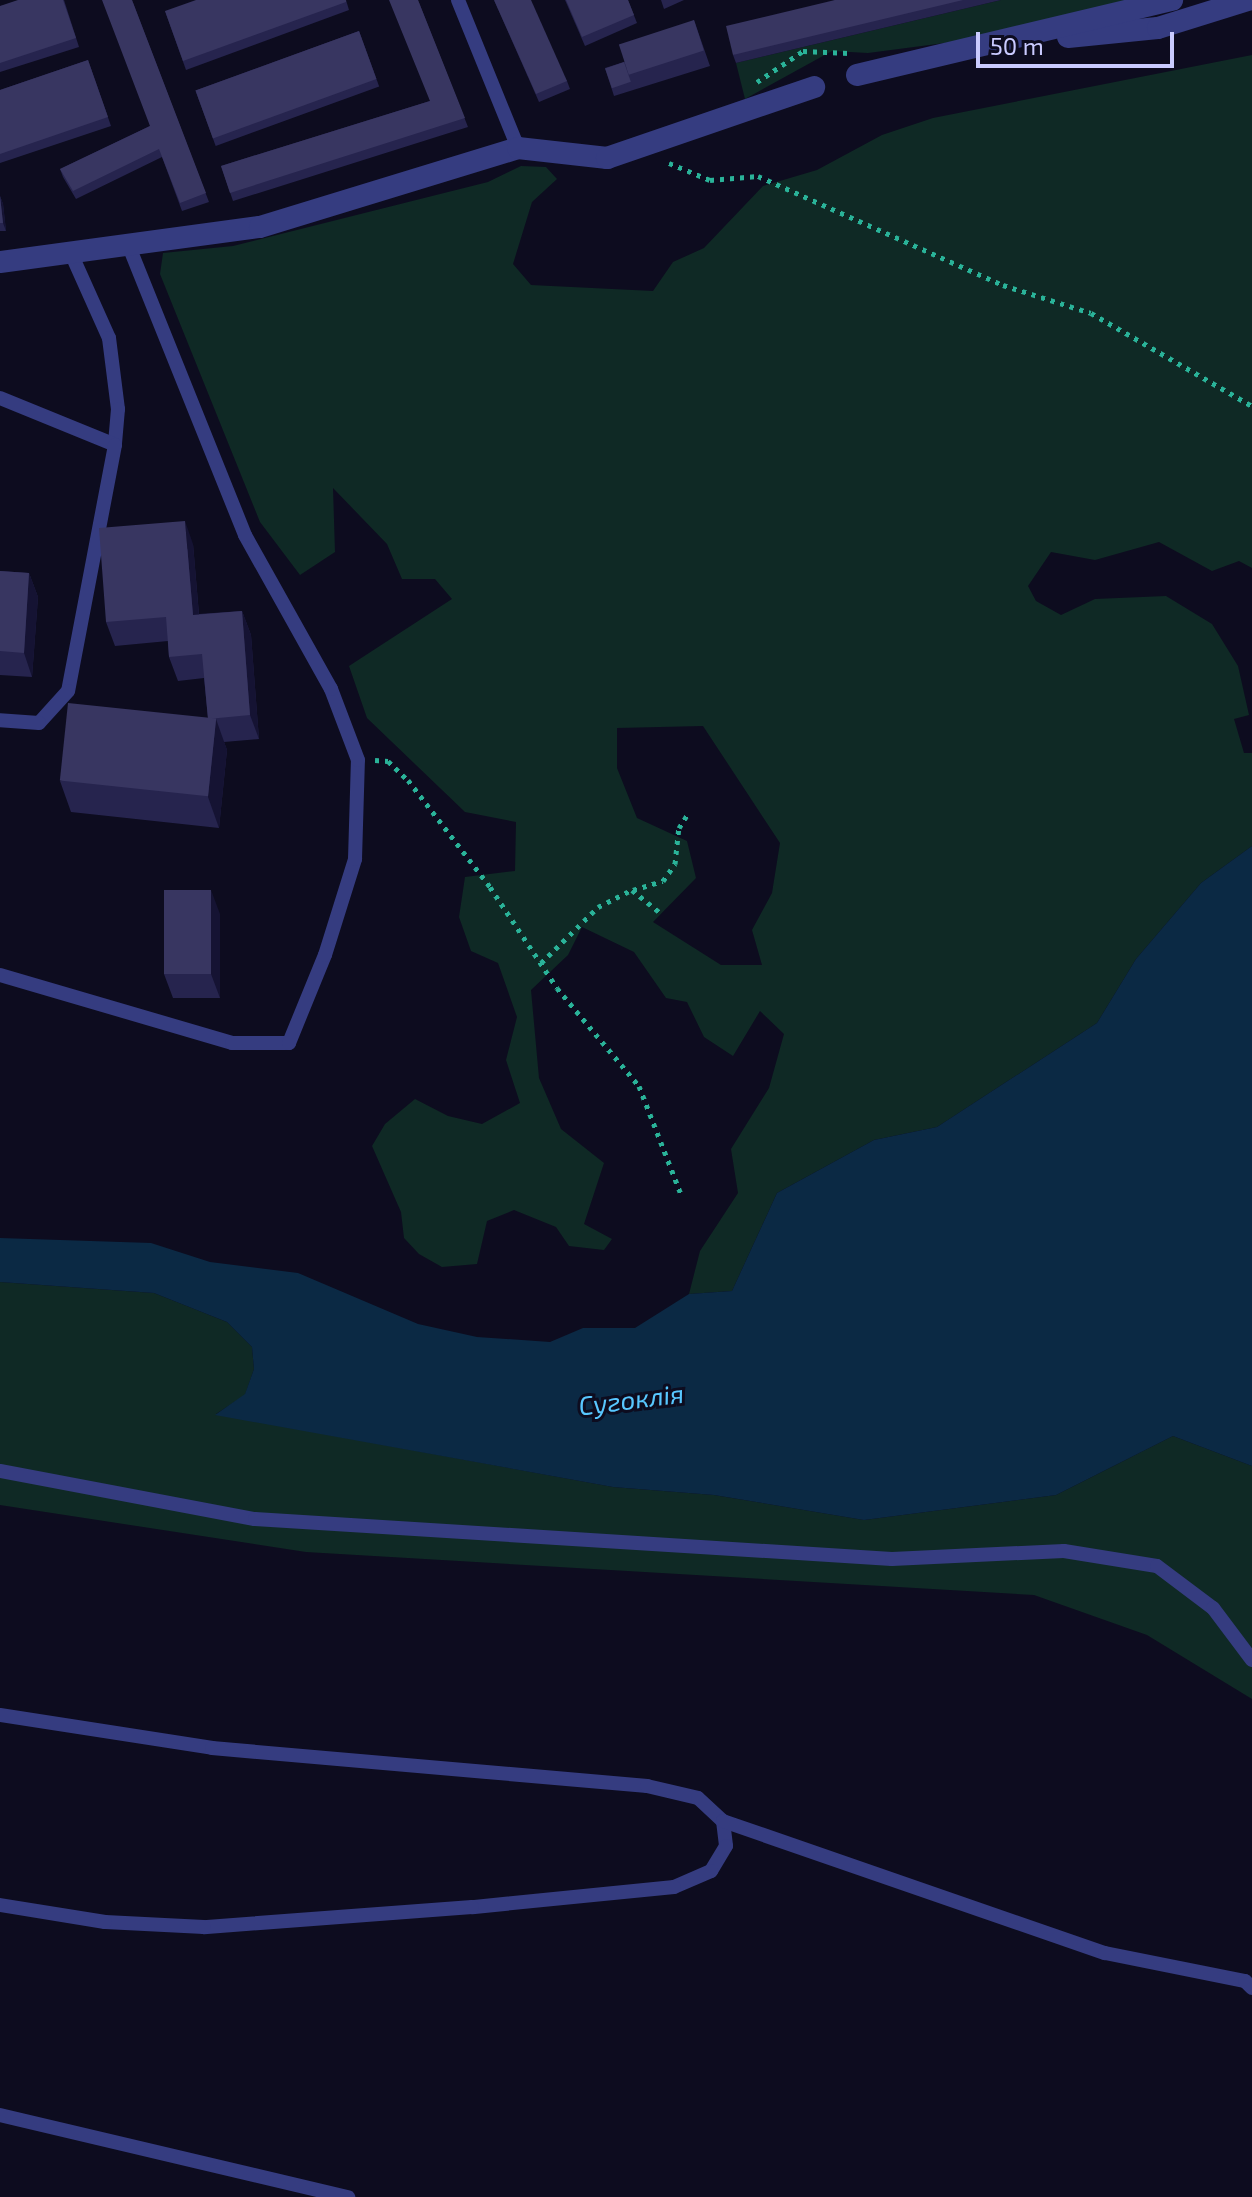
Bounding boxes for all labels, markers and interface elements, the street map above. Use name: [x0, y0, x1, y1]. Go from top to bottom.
scale bar: [980, 16, 1178, 66]
text: 50 m: [990, 31, 1044, 60]
water label: Сугоклія: [577, 1377, 685, 1421]

